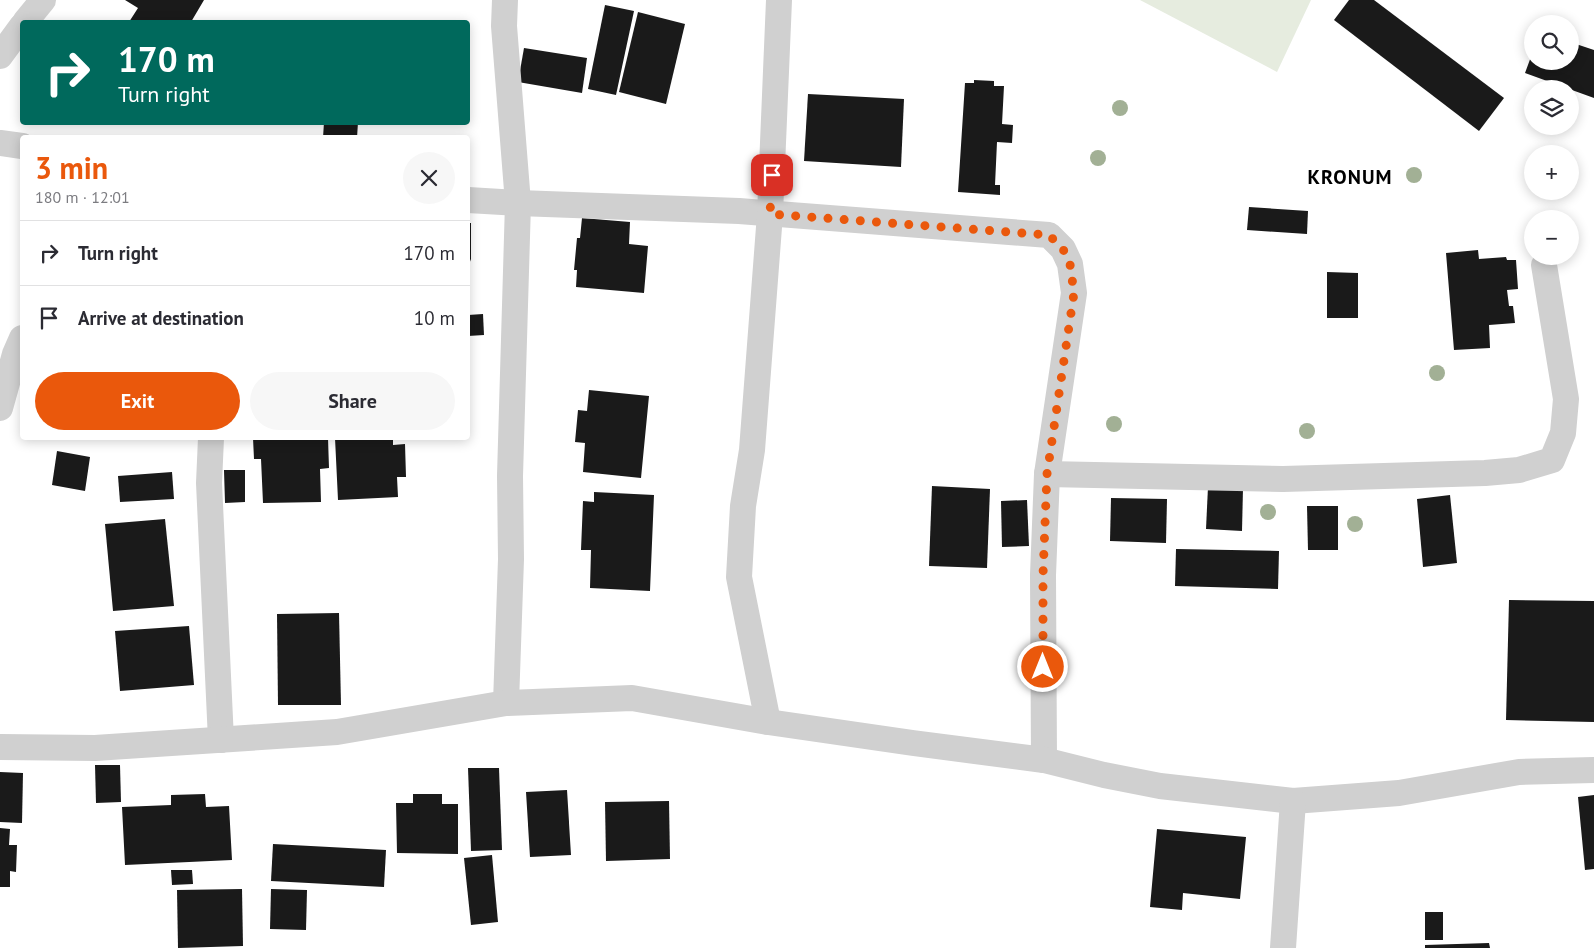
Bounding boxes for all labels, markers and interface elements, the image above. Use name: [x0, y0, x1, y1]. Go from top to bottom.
map controls: [1524, 15, 1579, 265]
button: search: [1524, 15, 1579, 70]
text: 170 m: [118, 36, 215, 82]
icon: right: [35, 40, 100, 105]
text: Turn right: [118, 80, 210, 108]
button: layers: [1524, 80, 1579, 135]
button: +: [1524, 145, 1579, 200]
text: 3 min: [35, 148, 108, 187]
button: close: [403, 152, 455, 204]
pin: [751, 154, 793, 196]
icon: arrive: [758, 161, 786, 189]
district label: KRONUM: [1308, 164, 1392, 190]
text: 180 m · 12:01: [35, 187, 130, 207]
button: −: [1524, 210, 1579, 265]
icon: right: [35, 239, 63, 267]
text: Turn right: [78, 241, 158, 265]
text: 170 m: [403, 241, 455, 265]
icon: arrive: [35, 304, 63, 332]
text: Arrive at destination: [78, 306, 244, 330]
text: 10 m: [414, 306, 455, 330]
button: Exit: [35, 372, 240, 430]
button: Share: [250, 372, 455, 430]
position arrow: [1016, 640, 1068, 692]

